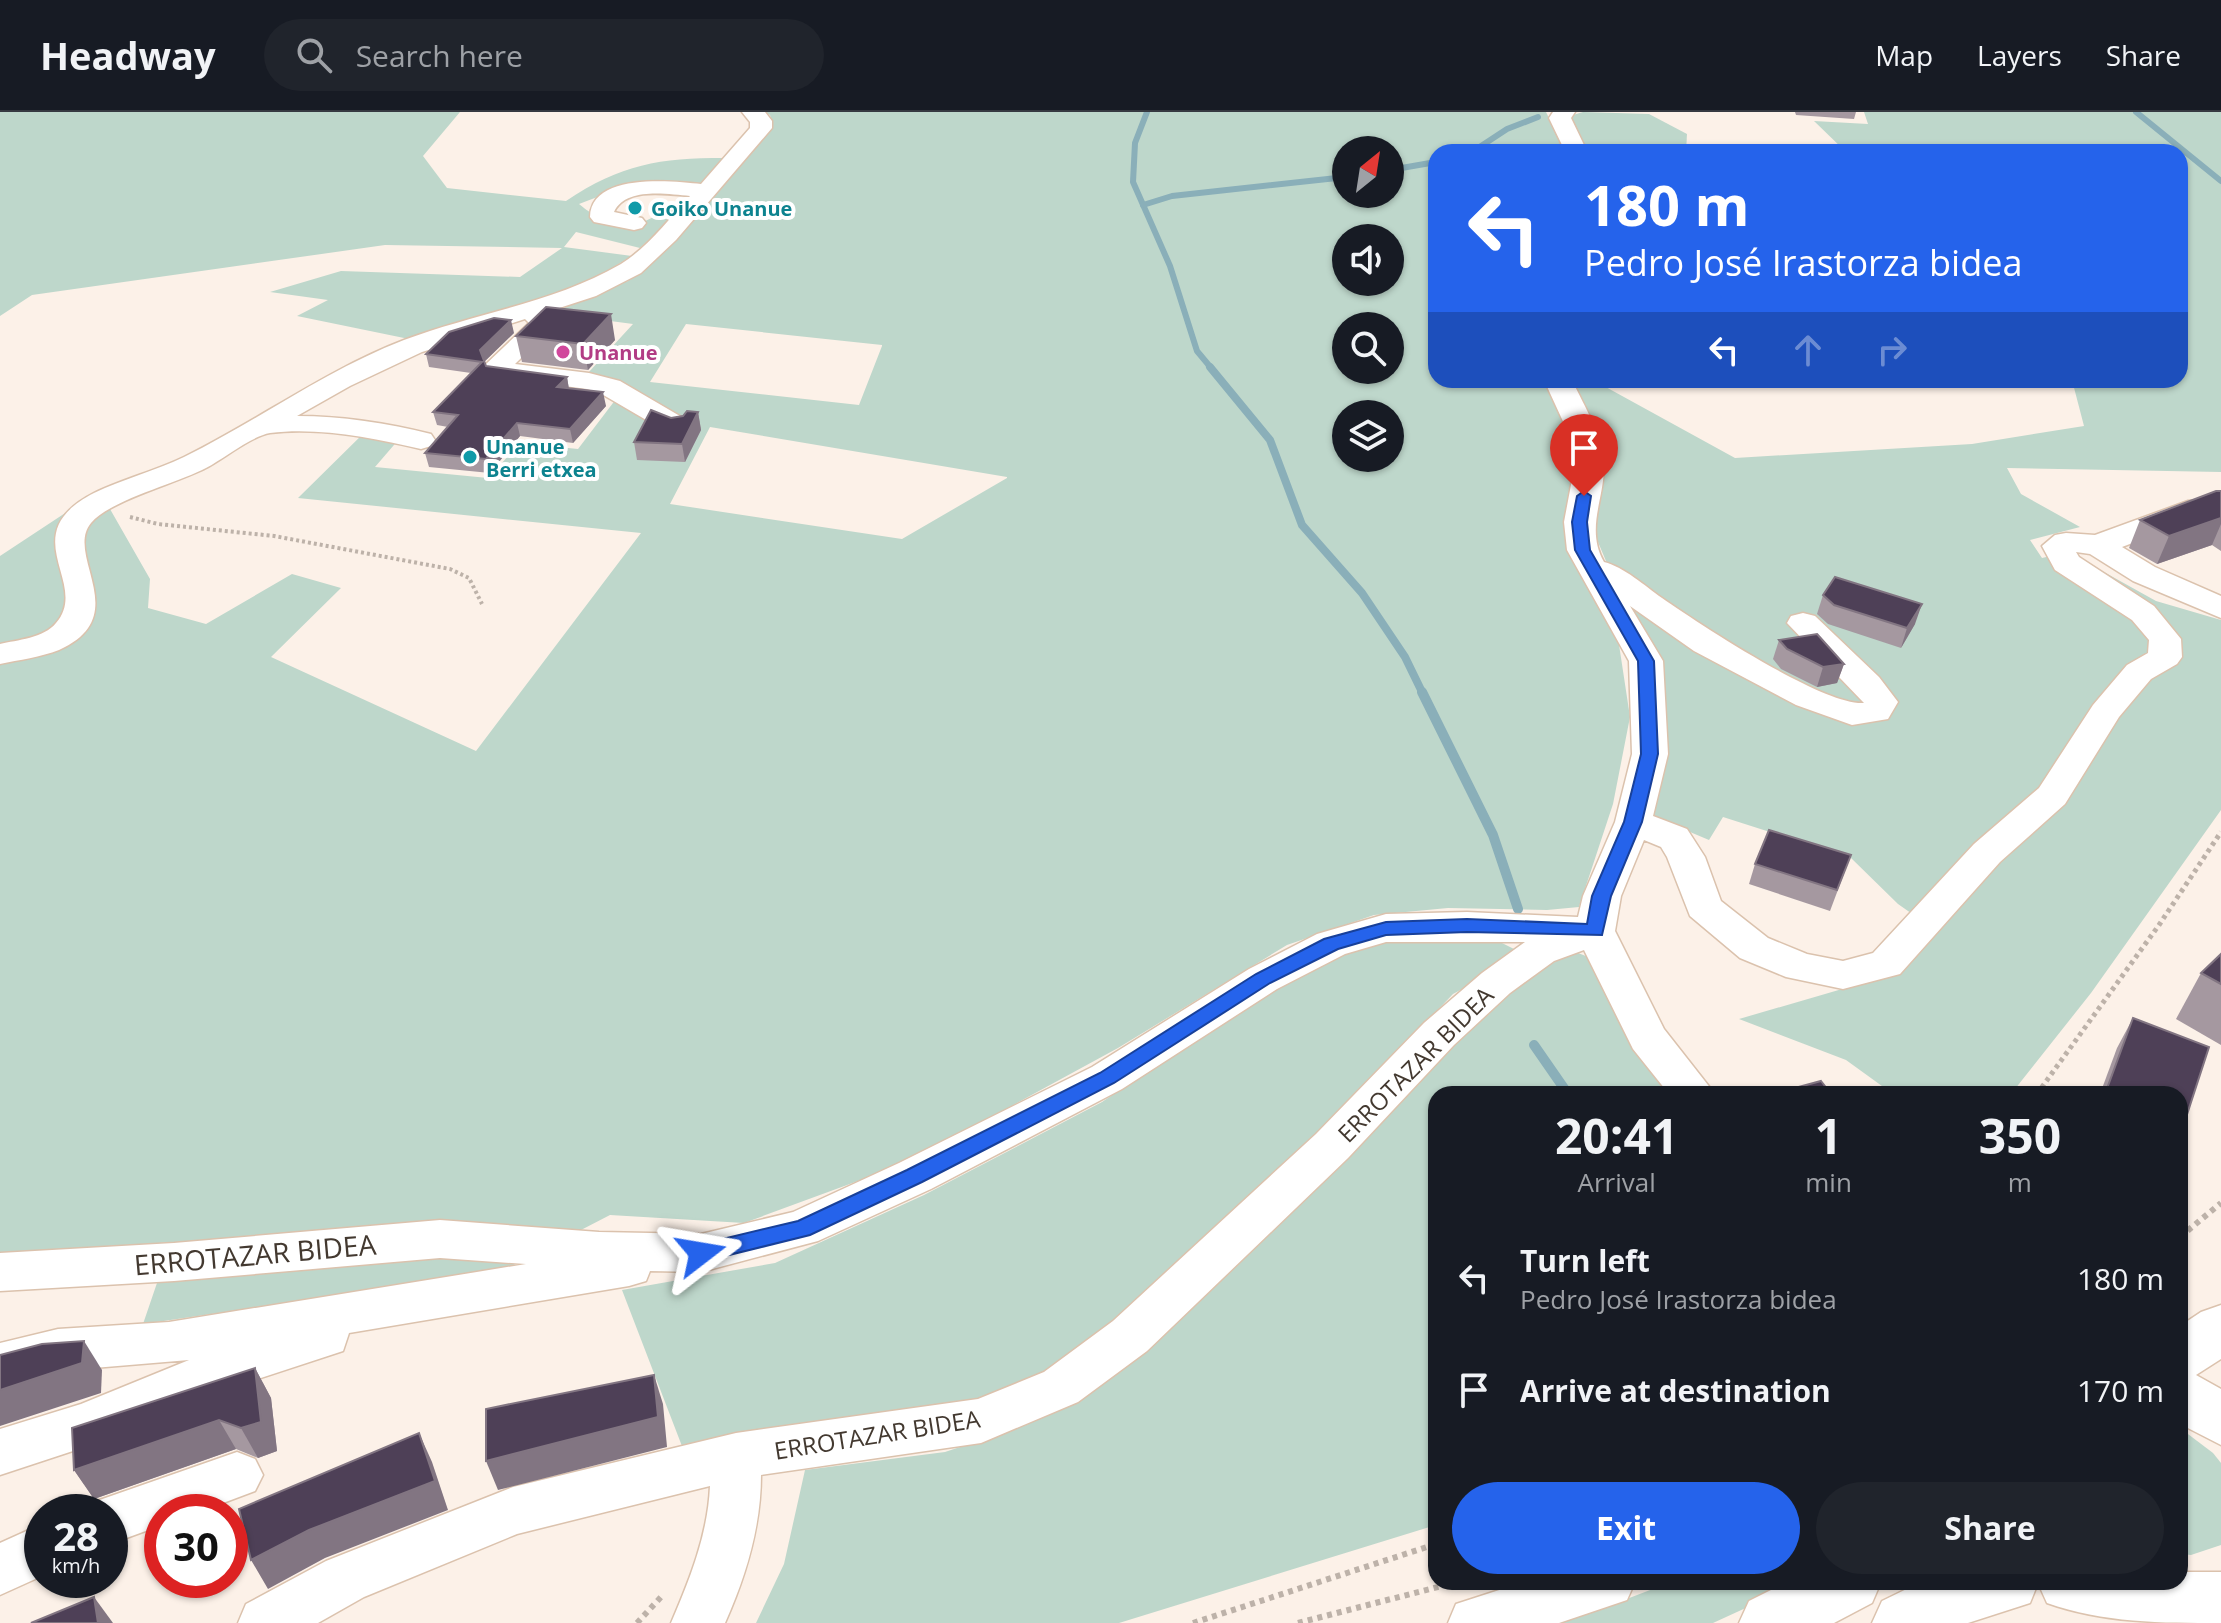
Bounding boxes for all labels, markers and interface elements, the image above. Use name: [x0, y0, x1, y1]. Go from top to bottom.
search box: [264, 19, 824, 91]
text: Headway: [40, 29, 216, 81]
icon: search: [292, 33, 336, 77]
text: Search here: [356, 35, 523, 76]
text: Map: [1875, 36, 1933, 74]
text: Layers: [1977, 36, 2062, 74]
text: Share: [2106, 36, 2181, 74]
north arrow: [1332, 136, 1404, 208]
map controls: [1332, 136, 1404, 472]
text: 180 m: [1584, 166, 1750, 242]
icon: left: [1452, 176, 1556, 280]
place label: Goiko Unanue: [651, 195, 792, 222]
marker: Goiko Unanue: [626, 199, 644, 217]
button: sound: [1332, 224, 1404, 296]
text: Pedro José Irastorza bidea: [1584, 238, 2022, 287]
button: search: [1332, 312, 1404, 384]
icon: left: [1702, 328, 1746, 372]
icon: ahead: [1786, 328, 1830, 372]
icon: right: [1870, 328, 1914, 372]
place label: Unanue: [579, 339, 657, 366]
marker: Unanue: [554, 343, 572, 361]
button: layers: [1332, 400, 1404, 472]
pin: [1550, 414, 1618, 496]
icon: arrive: [1562, 426, 1606, 470]
place label: Unanue Berri etxea: [486, 433, 597, 483]
marker: Unanue Berri etxea: [461, 448, 479, 466]
street label: ERROTAZAR BIDEA: [1330, 978, 1501, 1149]
text: 20:41: [1555, 1103, 1678, 1168]
text: 1: [1815, 1103, 1842, 1168]
text: 350: [1979, 1103, 2061, 1168]
text: Arrival: [1577, 1164, 1656, 1200]
text: min: [1805, 1164, 1852, 1200]
text: m: [2008, 1164, 2032, 1200]
position arrow: [659, 1211, 743, 1295]
street label: ERROTAZAR BIDEA: [132, 1224, 378, 1284]
text: Turn left: [1520, 1240, 1650, 1281]
icon: left: [1452, 1256, 1496, 1300]
text: 180 m: [2077, 1258, 2164, 1299]
text: Pedro José Irastorza bidea: [1520, 1281, 1837, 1317]
icon: arrive: [1452, 1368, 1496, 1412]
text: Arrive at destination: [1520, 1370, 1831, 1411]
text: 170 m: [2077, 1370, 2164, 1411]
street label: ERROTAZAR BIDEA: [772, 1401, 983, 1467]
button: Exit: [1452, 1482, 1800, 1574]
button: Share: [1816, 1482, 2164, 1574]
speed limit sign: 30: [144, 1494, 248, 1598]
text: 28: [53, 1508, 99, 1563]
text: km/h: [52, 1552, 100, 1579]

